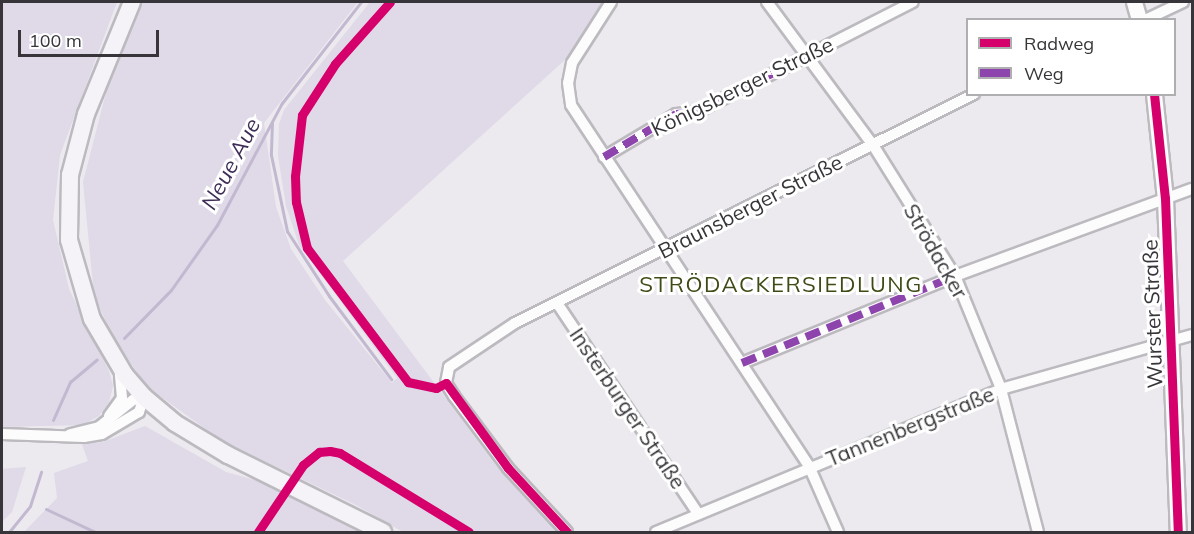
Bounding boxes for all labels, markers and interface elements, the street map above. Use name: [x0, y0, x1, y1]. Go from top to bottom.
scale bar: [21, 18, 162, 56]
legend: [966, 18, 1176, 96]
text: 100 m: [29, 29, 82, 52]
street label: Königsberger Straße: [647, 31, 837, 141]
text: Radweg: [1024, 32, 1094, 55]
text: Weg: [1024, 62, 1064, 85]
water label: Neue Aue: [196, 114, 266, 214]
street label: Braunsberger Straße: [654, 149, 846, 263]
street label: Strödacker: [899, 199, 973, 303]
street label: Wurster Straße: [1137, 239, 1167, 389]
district label: STRÖDACKERSIEDLUNG: [639, 272, 923, 298]
street label: Insterburger Straße: [565, 323, 691, 493]
street label: Tannenbergstraße: [822, 381, 998, 471]

